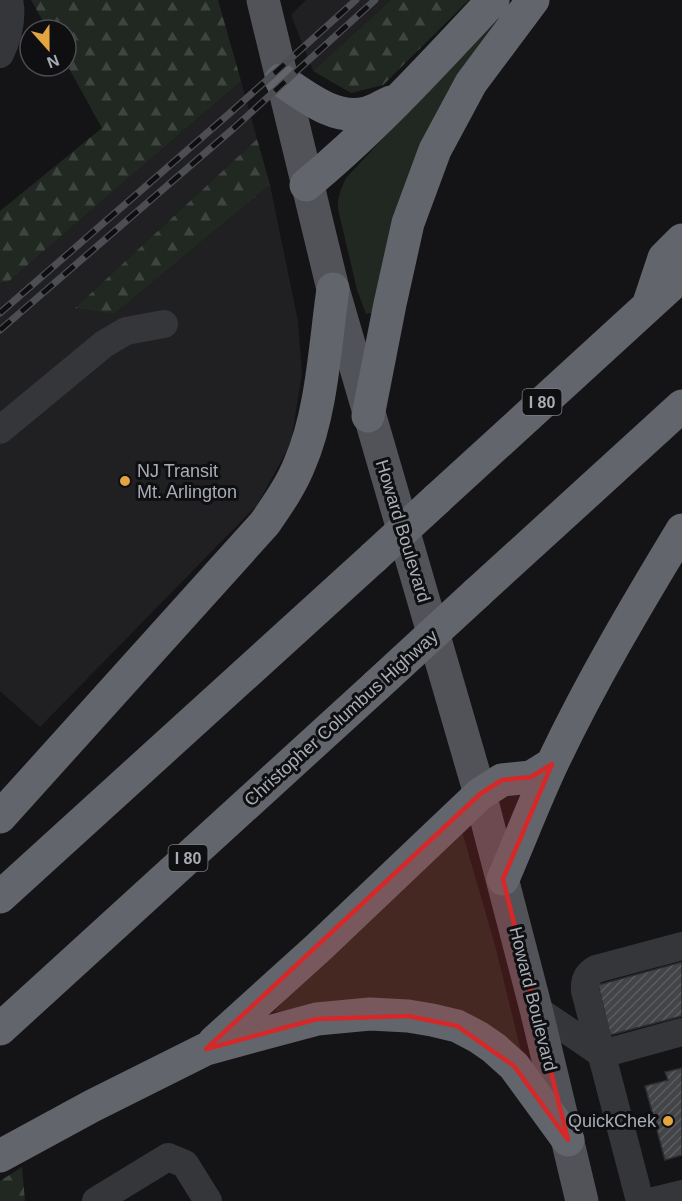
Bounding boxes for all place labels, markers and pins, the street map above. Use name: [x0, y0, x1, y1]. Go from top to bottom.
place label: NJ Transit Mt. Arlington: [137, 461, 237, 502]
marker: NJ Transit Mt. Arlington: [118, 474, 132, 488]
place label: QuickChek: [568, 1111, 657, 1131]
marker: QuickChek: [661, 1114, 675, 1128]

